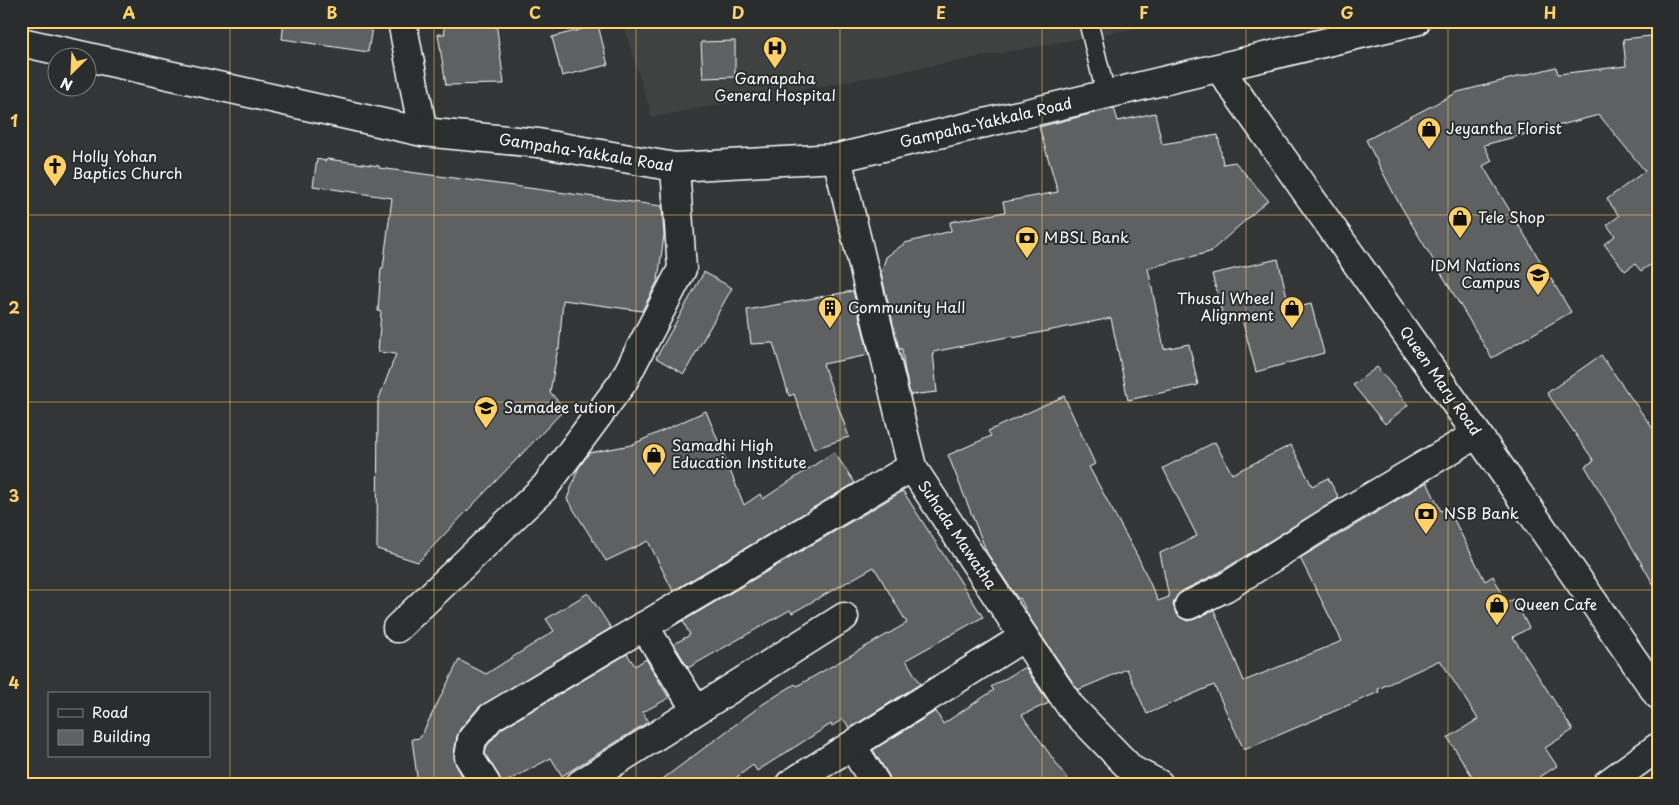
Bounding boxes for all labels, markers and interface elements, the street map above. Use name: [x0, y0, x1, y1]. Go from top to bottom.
text: A: [123, 0, 136, 24]
text: B: [327, 0, 338, 24]
text: C: [529, 0, 541, 24]
text: D: [732, 0, 744, 24]
text: E: [936, 0, 946, 24]
text: F: [1139, 0, 1149, 24]
text: G: [1340, 0, 1354, 24]
text: H: [1544, 0, 1556, 24]
hospital icon: Gamapaha General Hospital: [762, 35, 788, 69]
north arrow: [48, 48, 98, 98]
place label: Gamapaha General Hospital: [714, 66, 836, 106]
text: N: [57, 72, 76, 96]
street label: Gampaha-Yakkala Road: [897, 91, 1074, 153]
text: 1: [10, 108, 18, 132]
shop icon: Jeyantha Florist: [1416, 116, 1442, 150]
place label: Jeyantha Florist: [1446, 116, 1562, 139]
street label: Gampaha-Yakkala Road: [498, 126, 675, 177]
place label: Holly Yohan Baptics Church: [72, 144, 182, 184]
church icon: Holly Yohan Baptics Church: [42, 153, 68, 187]
shop icon: Tele Shop: [1447, 205, 1473, 239]
place label: Tele Shop: [1478, 205, 1545, 228]
bank icon: MBSL Bank: [1014, 225, 1040, 259]
place label: MBSL Bank: [1044, 225, 1129, 248]
place label: IDM Nations Campus: [1430, 253, 1520, 293]
school or university icon: IDM Nations Campus: [1525, 262, 1551, 296]
place label: Thusal Wheel Alignment: [1177, 286, 1274, 326]
text: 2: [8, 295, 20, 319]
building icon: Community Hall: [817, 295, 843, 329]
place label: Community Hall: [848, 295, 965, 318]
shop icon: Thusal Wheel Alignment: [1279, 295, 1305, 329]
street label: Queen Mary Road: [1395, 321, 1488, 440]
school or university icon: Samadee tution: [473, 395, 499, 429]
place label: Samadee tution: [504, 395, 616, 418]
place label: Samadhi High Education Institute: [672, 433, 807, 473]
shop icon: Samadhi High Education Institute: [641, 442, 667, 476]
street label: Suhada Mawatha: [913, 475, 1004, 594]
text: 3: [9, 483, 19, 507]
bank icon: NSB Bank: [1413, 501, 1439, 535]
place label: NSB Bank: [1444, 501, 1519, 524]
shop icon: Queen Cafe: [1484, 592, 1510, 626]
place label: Queen Cafe: [1514, 592, 1597, 615]
text: 4: [9, 670, 20, 694]
legend: [48, 692, 210, 758]
text: Road: [92, 700, 128, 723]
text: Building: [92, 724, 151, 747]

